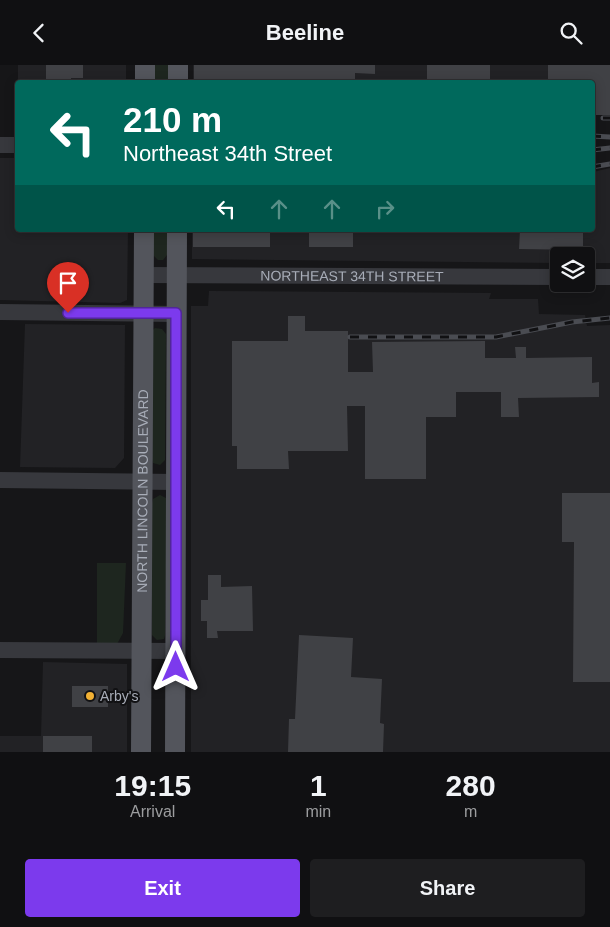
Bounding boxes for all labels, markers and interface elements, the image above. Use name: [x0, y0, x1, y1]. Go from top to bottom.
icon: back: [25, 19, 53, 47]
icon: search: [557, 19, 585, 47]
text: Beeline: [266, 20, 344, 45]
icon: left: [40, 100, 105, 165]
text: 210 m: [123, 100, 222, 139]
text: Northeast 34th Street: [123, 141, 332, 166]
icon: left: [212, 195, 240, 223]
icon: ahead: [265, 195, 293, 223]
icon: ahead: [318, 195, 346, 223]
icon: right: [371, 195, 399, 223]
map controls: [550, 247, 595, 292]
button: layers: [550, 247, 595, 292]
pin: [47, 262, 89, 313]
street label: NORTHEAST 34TH STREET: [260, 268, 444, 284]
icon: arrive: [54, 269, 82, 297]
street label: NORTH LINCOLN BOULEVARD: [134, 389, 151, 593]
position arrow: [149, 640, 201, 692]
place label: Arby's: [100, 688, 138, 704]
marker: Arby's: [84, 690, 96, 702]
text: 19:15: [114, 769, 191, 802]
text: 1: [310, 769, 327, 802]
text: 280: [446, 769, 496, 802]
text: Arrival: [130, 803, 175, 820]
text: min: [305, 803, 331, 820]
text: m: [464, 803, 477, 820]
button: Exit: [25, 859, 300, 917]
button: Share: [310, 859, 585, 917]

